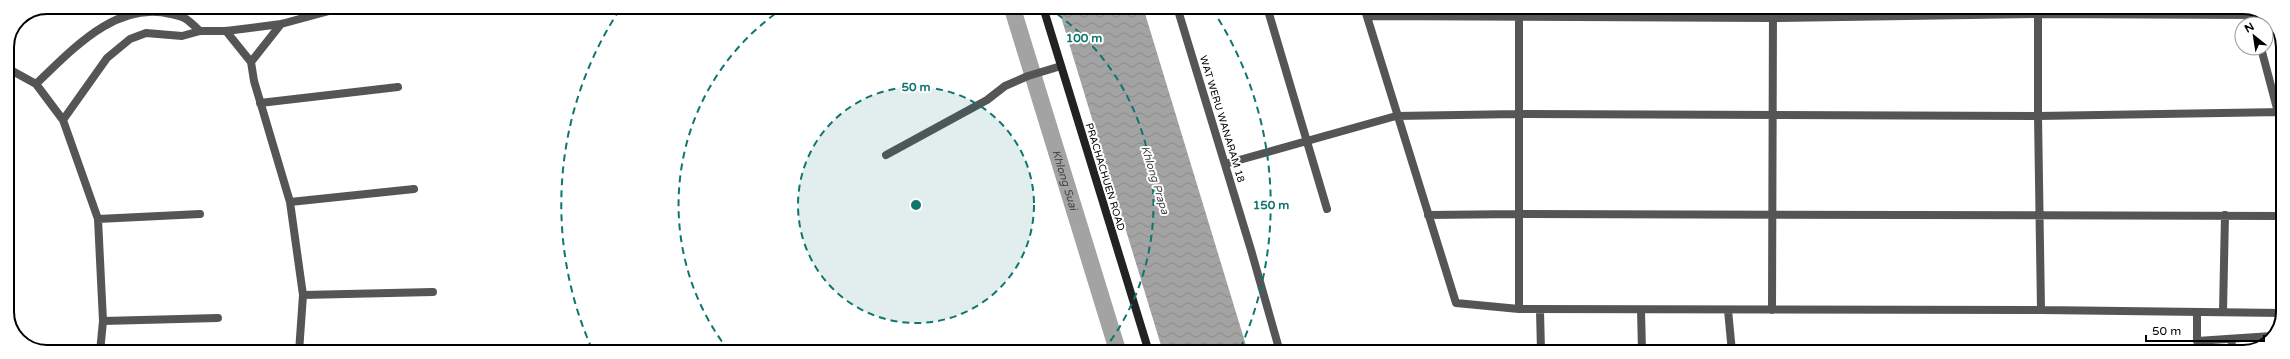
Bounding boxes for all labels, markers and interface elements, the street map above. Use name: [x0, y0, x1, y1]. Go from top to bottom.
north arrow: [2234, 16, 2274, 56]
text: N: [2242, 20, 2256, 36]
text: 100 m: [1066, 31, 1102, 45]
street label: WAT WERU WANARAM 18: [1197, 54, 1247, 184]
text: 50 m: [901, 80, 931, 94]
street label: PRACHACHUEN ROAD: [1083, 122, 1127, 232]
water label: Khlong Prapa: [1138, 144, 1172, 217]
water label: Khlong Suai: [1050, 148, 1081, 213]
centre of rings: [909, 198, 923, 212]
text: 150 m: [1253, 198, 1289, 212]
scale bar: [2146, 317, 2264, 343]
text: 50 m: [2152, 324, 2181, 338]

